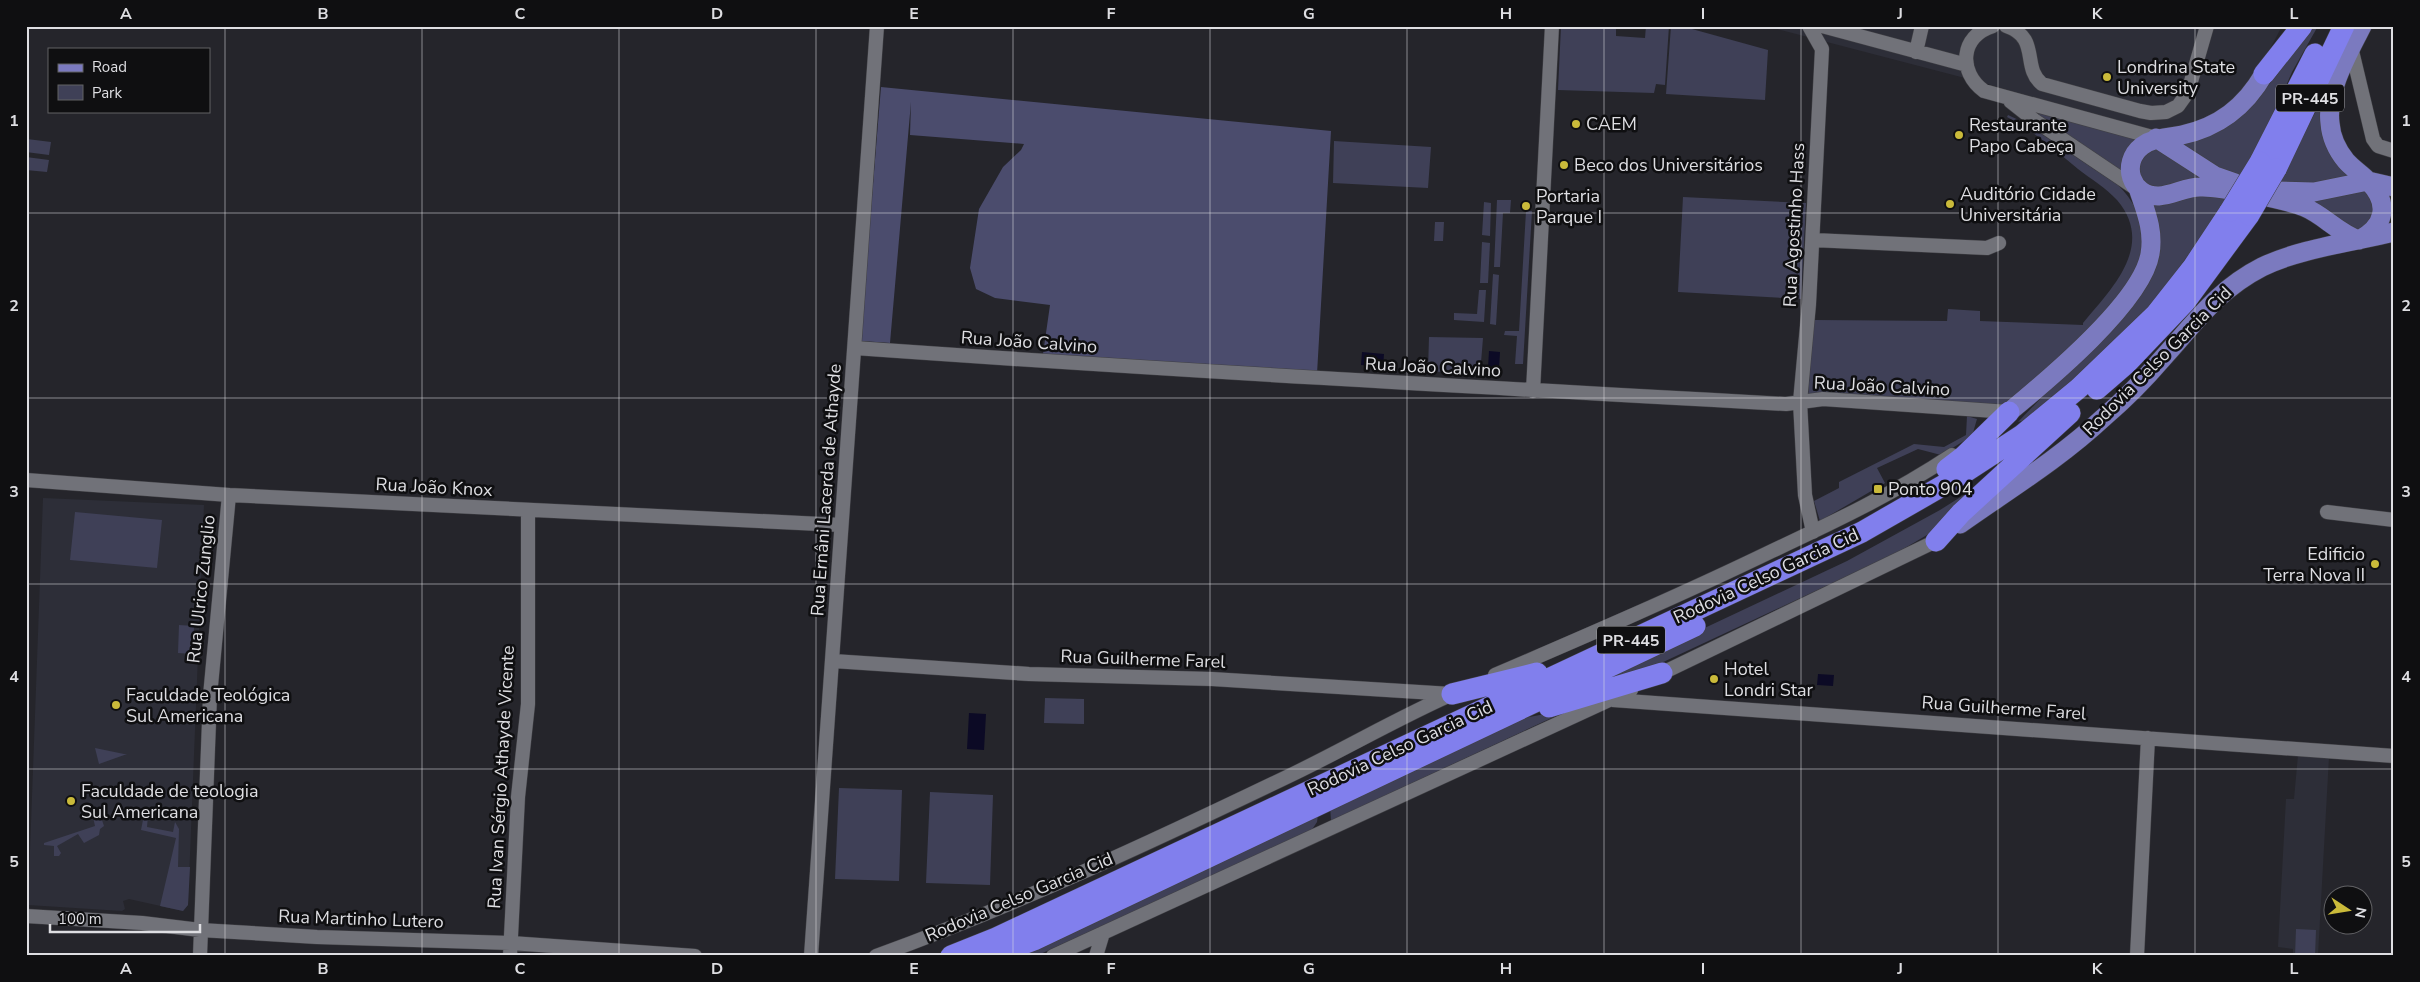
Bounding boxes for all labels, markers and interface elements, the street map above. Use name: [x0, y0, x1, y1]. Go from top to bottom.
text: A: [120, 3, 132, 25]
text: B: [317, 3, 329, 25]
text: C: [515, 3, 526, 25]
text: D: [711, 3, 723, 25]
text: E: [909, 3, 919, 25]
text: F: [1107, 3, 1116, 25]
text: G: [1303, 3, 1315, 25]
text: H: [1500, 3, 1512, 25]
text: I: [1701, 3, 1705, 25]
text: J: [1896, 3, 1903, 25]
text: K: [2092, 3, 2104, 25]
text: L: [2290, 3, 2299, 25]
legend: [48, 48, 210, 112]
place label: Londrina State University: [2117, 55, 2235, 100]
text: Road: [92, 57, 127, 77]
marker: Londrina State University: [2101, 71, 2113, 83]
text: Park: [92, 83, 122, 103]
road number: PR-445: [2276, 85, 2344, 112]
text: 1: [9, 110, 19, 132]
text: 1: [2401, 110, 2411, 132]
place label: CAEM: [1586, 112, 1637, 136]
place label: Restaurante Papo Cabeça: [1969, 113, 2074, 158]
marker: CAEM: [1570, 118, 1582, 130]
marker: Restaurante Papo Cabeça: [1953, 129, 1965, 141]
street label: Rua Agostinho Hass: [1778, 142, 1810, 308]
place label: Beco dos Universitários: [1574, 153, 1763, 177]
marker: Beco dos Universitários: [1558, 159, 1570, 171]
place label: Auditório Cidade Universitária: [1960, 182, 2096, 227]
place label: Portaria Parque I: [1536, 184, 1602, 229]
marker: Auditório Cidade Universitária: [1944, 198, 1956, 210]
marker: Portaria Parque I: [1520, 200, 1532, 212]
street label: Rodovia Celso Garcia Cid: [2077, 281, 2237, 441]
text: 2: [9, 295, 19, 317]
text: 2: [2401, 295, 2411, 317]
street label: Rua João Calvino: [960, 325, 1098, 359]
street label: Rua João Calvino: [1364, 351, 1502, 383]
street label: Rua Ernâni Lacerda de Athayde: [805, 363, 847, 617]
street label: Rua João Calvino: [1813, 370, 1951, 402]
street label: Rua João Knox: [375, 472, 494, 502]
place label: Ponto 904: [1888, 477, 1973, 501]
text: 3: [9, 481, 19, 503]
text: 3: [2401, 481, 2411, 503]
marker: Ponto 904: [1872, 483, 1884, 495]
street label: Rua Ulrico Zunglio: [181, 514, 221, 664]
street label: Rodovia Celso Garcia Cid: [1669, 522, 1863, 630]
place label: Edificio Terra Nova II: [2263, 542, 2365, 587]
marker: Edificio Terra Nova II: [2369, 558, 2381, 570]
road number: PR-445: [1597, 626, 1665, 654]
street label: Rua Guilherme Farel: [1060, 644, 1227, 674]
street label: Rua Ivan Sérgio Athayde Vicente: [482, 645, 520, 909]
place label: Hotel Londri Star: [1724, 657, 1814, 702]
text: 4: [9, 666, 19, 688]
text: 4: [2401, 666, 2411, 688]
marker: Hotel Londri Star: [1708, 673, 1720, 685]
place label: Faculdade Teológica Sul Americana: [126, 683, 290, 728]
street label: Rua Guilherme Farel: [1921, 690, 2088, 726]
street label: Rodovia Celso Garcia Cid: [1303, 694, 1497, 802]
marker: Faculdade Teológica Sul Americana: [110, 699, 122, 711]
place label: Faculdade de teologia Sul Americana: [81, 779, 258, 824]
marker: Faculdade de teologia Sul Americana: [65, 795, 77, 807]
street label: Rodovia Celso Garcia Cid: [921, 847, 1117, 947]
text: 5: [9, 851, 19, 873]
text: 5: [2401, 851, 2411, 873]
north arrow: [2322, 884, 2372, 934]
scale bar: [50, 902, 200, 934]
street label: Rua Martinho Lutero: [278, 904, 444, 934]
text: N: [2350, 905, 2371, 920]
text: 100 m: [58, 909, 102, 929]
text: A: [120, 958, 132, 980]
text: B: [317, 958, 329, 980]
text: C: [515, 958, 526, 980]
text: D: [711, 958, 723, 980]
text: E: [909, 958, 919, 980]
text: F: [1107, 958, 1116, 980]
text: G: [1303, 958, 1315, 980]
text: H: [1500, 958, 1512, 980]
text: I: [1701, 958, 1705, 980]
text: J: [1896, 958, 1903, 980]
text: K: [2092, 958, 2104, 980]
text: L: [2290, 958, 2299, 980]

